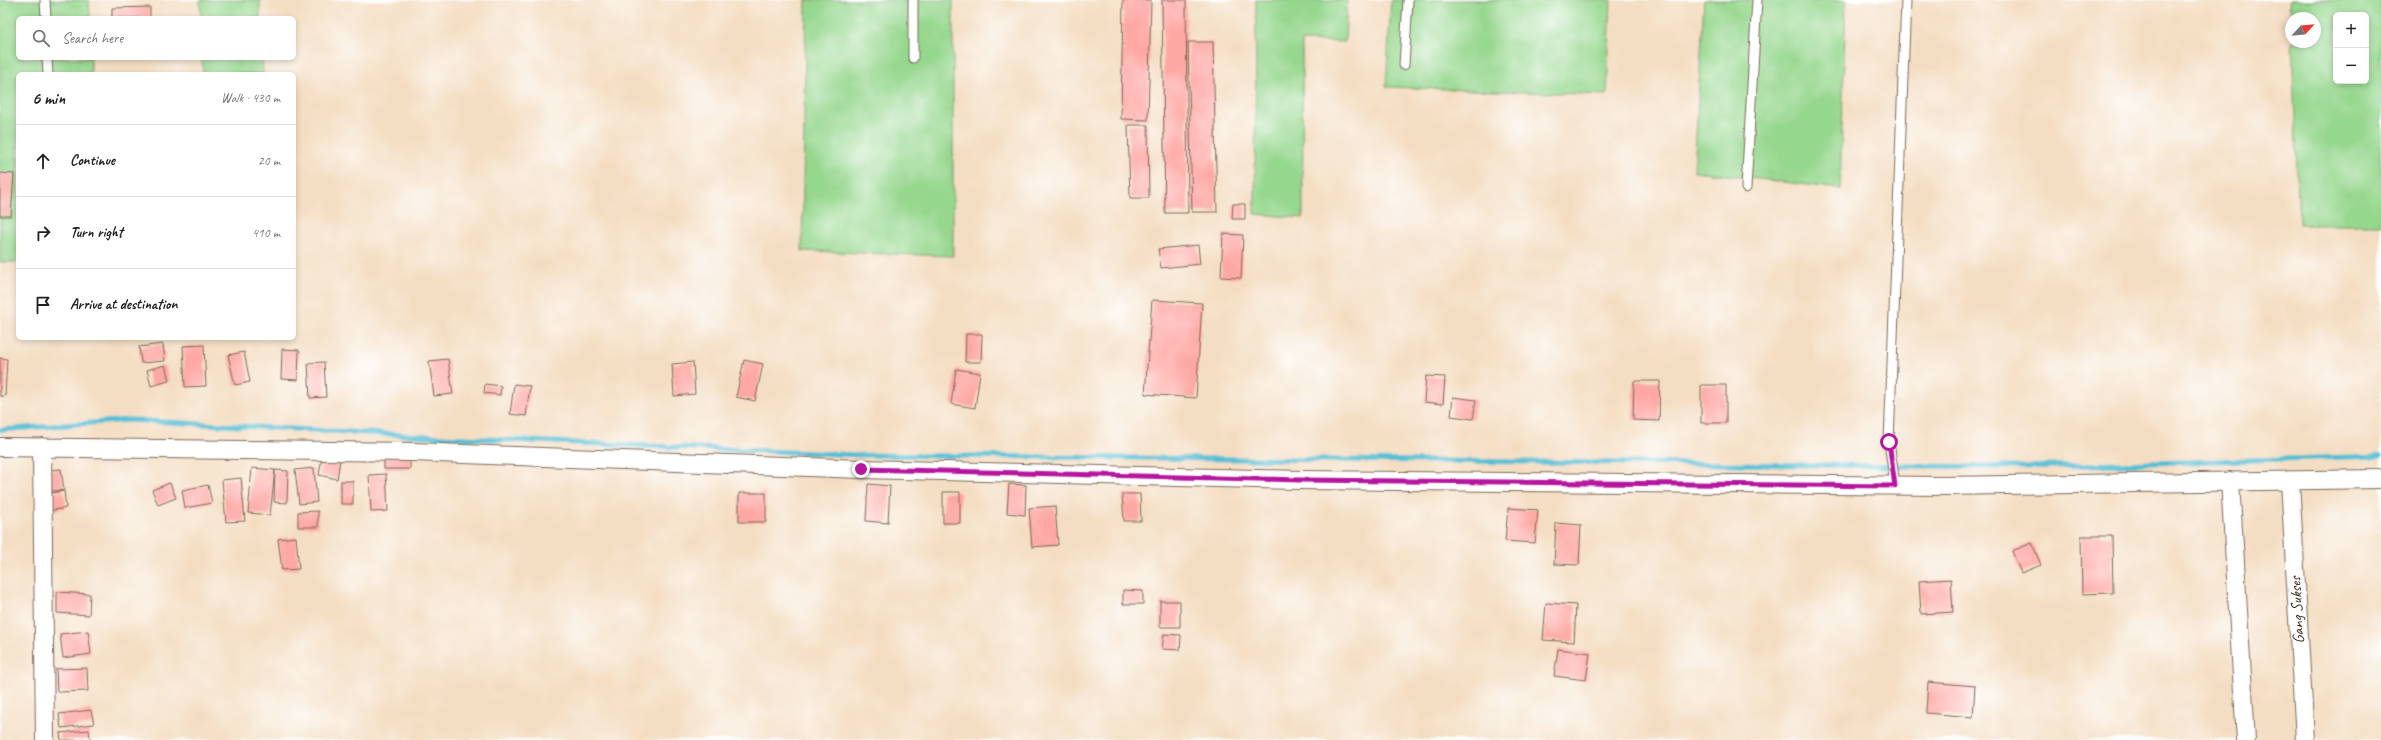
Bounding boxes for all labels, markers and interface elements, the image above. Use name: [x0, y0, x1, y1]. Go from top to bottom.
north arrow: [2285, 12, 2321, 48]
map controls: [2333, 12, 2369, 84]
button: +: [2333, 12, 2369, 48]
search box: [16, 16, 296, 60]
icon: search: [30, 27, 52, 49]
text: Search here: [62, 29, 123, 48]
button: −: [2333, 48, 2369, 84]
text: 6 min: [32, 88, 65, 109]
text: Walk · 430 m: [221, 90, 280, 106]
icon: ahead: [32, 150, 54, 172]
text: Continue: [70, 151, 115, 170]
text: 20 m: [258, 153, 280, 169]
icon: right: [32, 222, 54, 244]
text: Turn right: [70, 223, 123, 242]
text: 410 m: [252, 225, 280, 241]
icon: arrive: [32, 294, 54, 316]
text: Arrive at destination: [70, 295, 177, 314]
route start: [1880, 433, 1898, 451]
route end: [852, 460, 870, 478]
street label: Gang Sukses: [2285, 574, 2309, 644]

